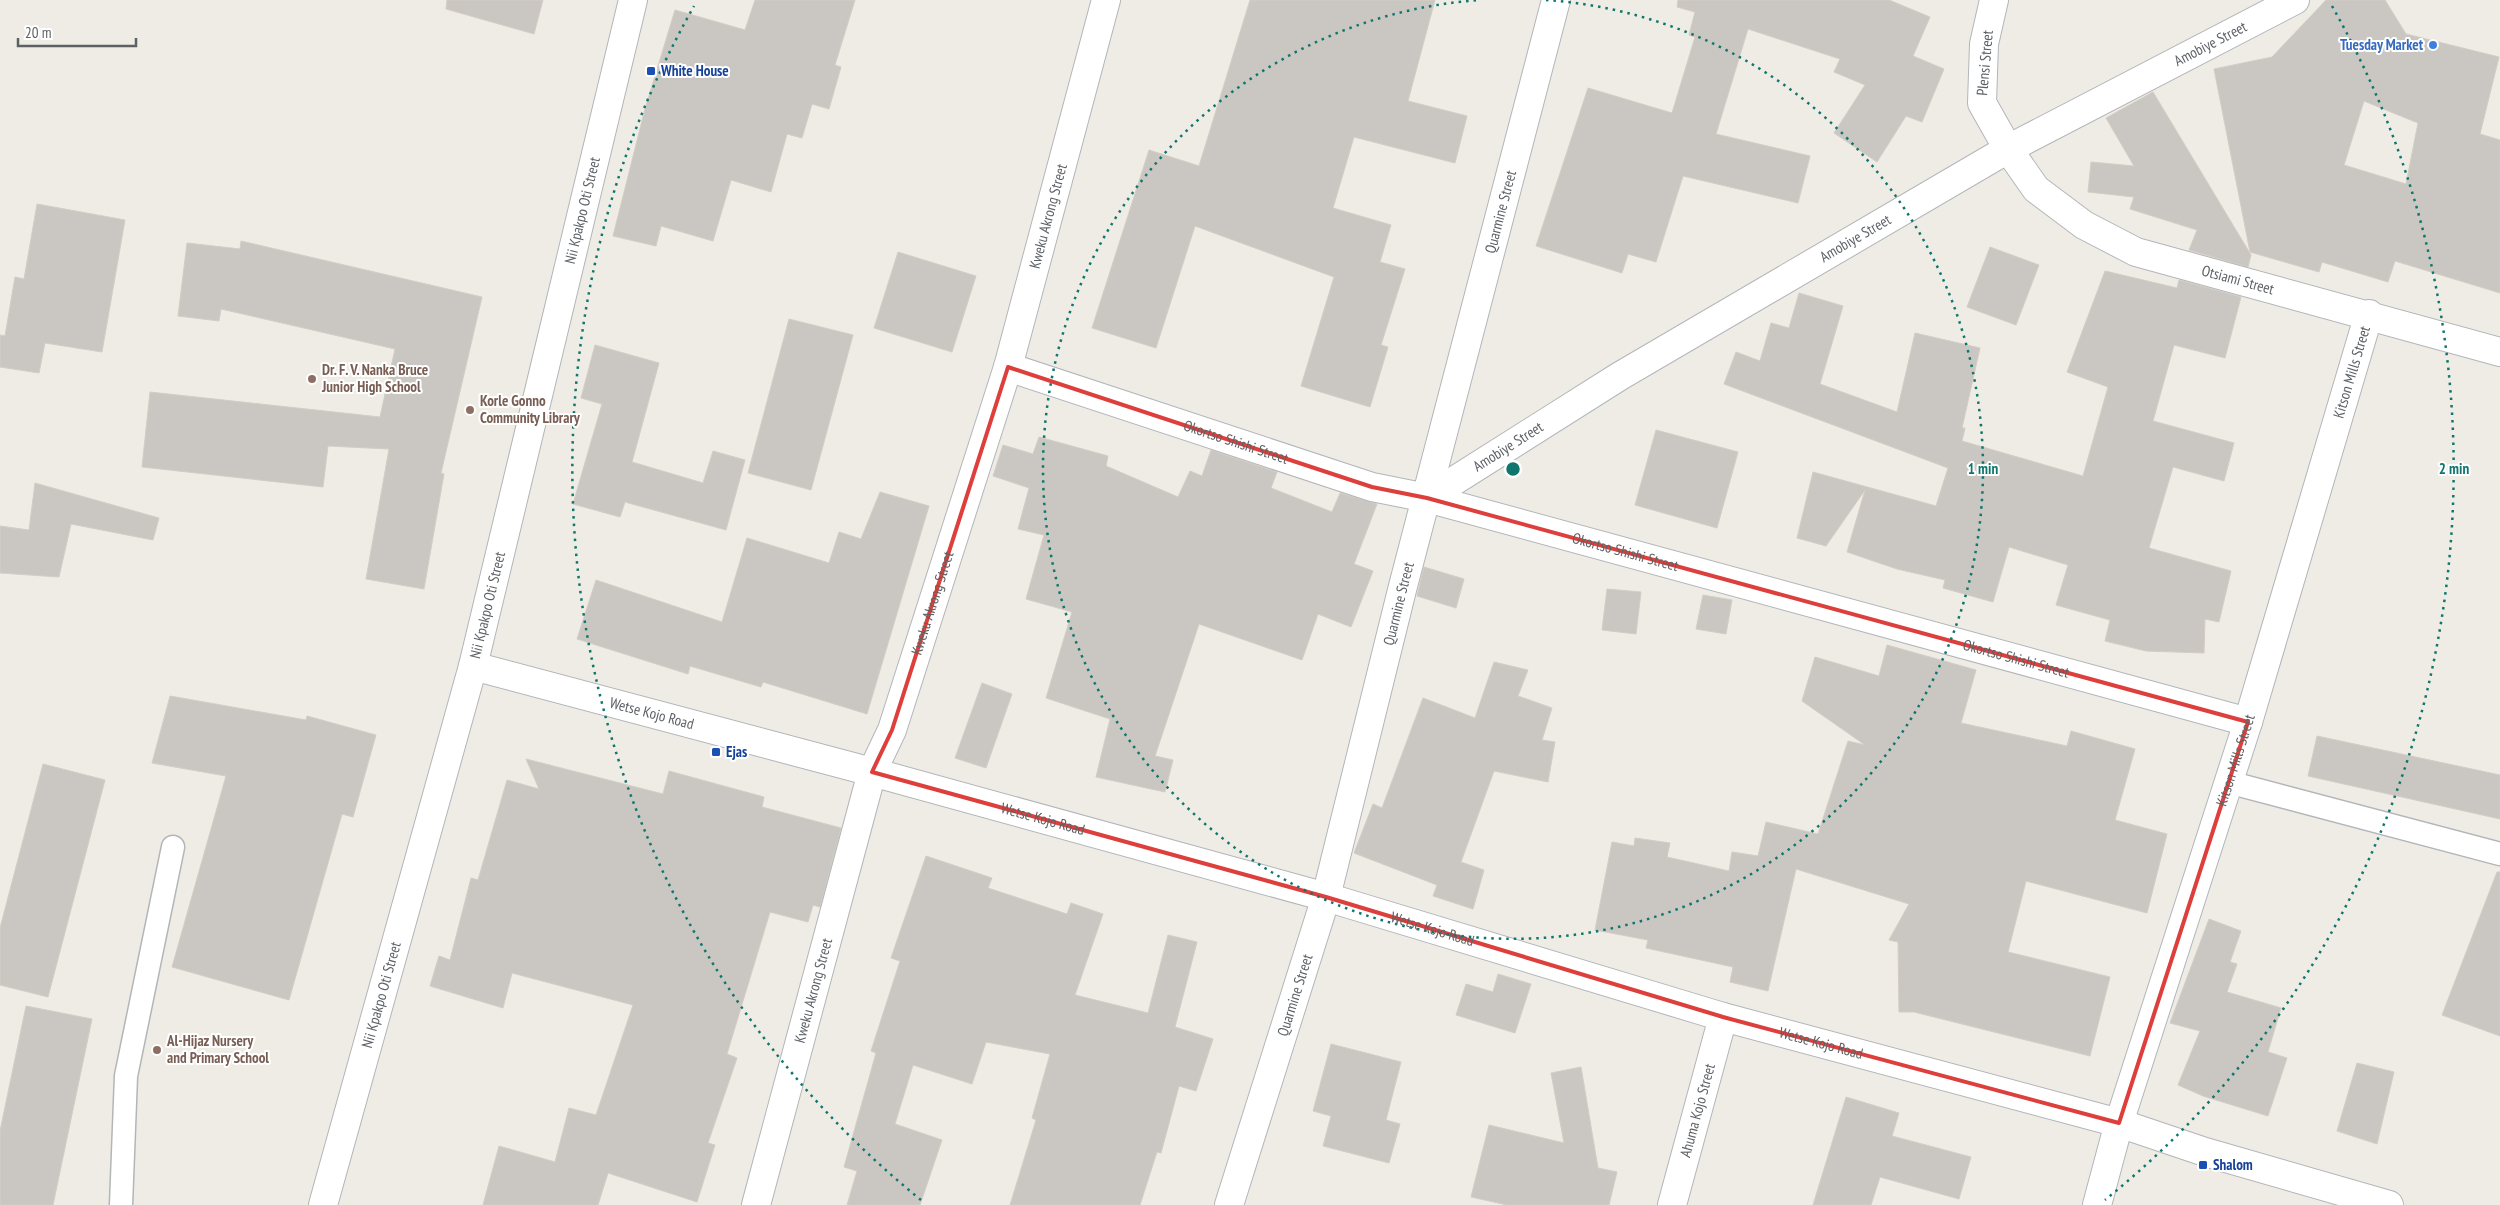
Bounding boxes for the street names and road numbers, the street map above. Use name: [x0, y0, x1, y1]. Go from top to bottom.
street label: Amobiye Street: [2171, 17, 2250, 70]
street label: Plensi Street: [1972, 29, 1997, 96]
street label: Nii Kpakpo Oti Street: [560, 155, 604, 266]
street label: Kweku Akrong Street: [1025, 162, 1071, 271]
street label: Quarmine Street: [1480, 168, 1520, 255]
street label: Amobiye Street: [1816, 210, 1894, 266]
street label: Otsiami Street: [2200, 261, 2276, 298]
street label: Kitson Mills Street: [2329, 324, 2374, 420]
street label: Okortso Shishi Street: [1181, 416, 1291, 468]
street label: Amobiye Street: [1469, 417, 1546, 475]
street label: Okortso Shishi Street: [1570, 528, 1681, 575]
street label: Kweku Akrong Street: [907, 549, 958, 657]
street label: Nii Kpakpo Oti Street: [465, 550, 509, 661]
street label: Quarmine Street: [1379, 560, 1418, 647]
street label: Okortso Shishi Street: [1961, 635, 2071, 682]
street label: Wetse Kojo Road: [608, 693, 696, 733]
street label: Kitson Mills Street: [2212, 712, 2259, 808]
street label: Wetse Kojo Road: [999, 798, 1087, 839]
street label: Wetse Kojo Road: [1389, 907, 1477, 950]
street label: Kweku Akrong Street: [790, 936, 836, 1045]
street label: Nii Kpakpo Oti Street: [357, 940, 405, 1050]
street label: Quarmine Street: [1273, 952, 1316, 1038]
street label: Wetse Kojo Road: [1777, 1022, 1865, 1063]
street label: Ahuma Kojo Street: [1675, 1061, 1719, 1159]

